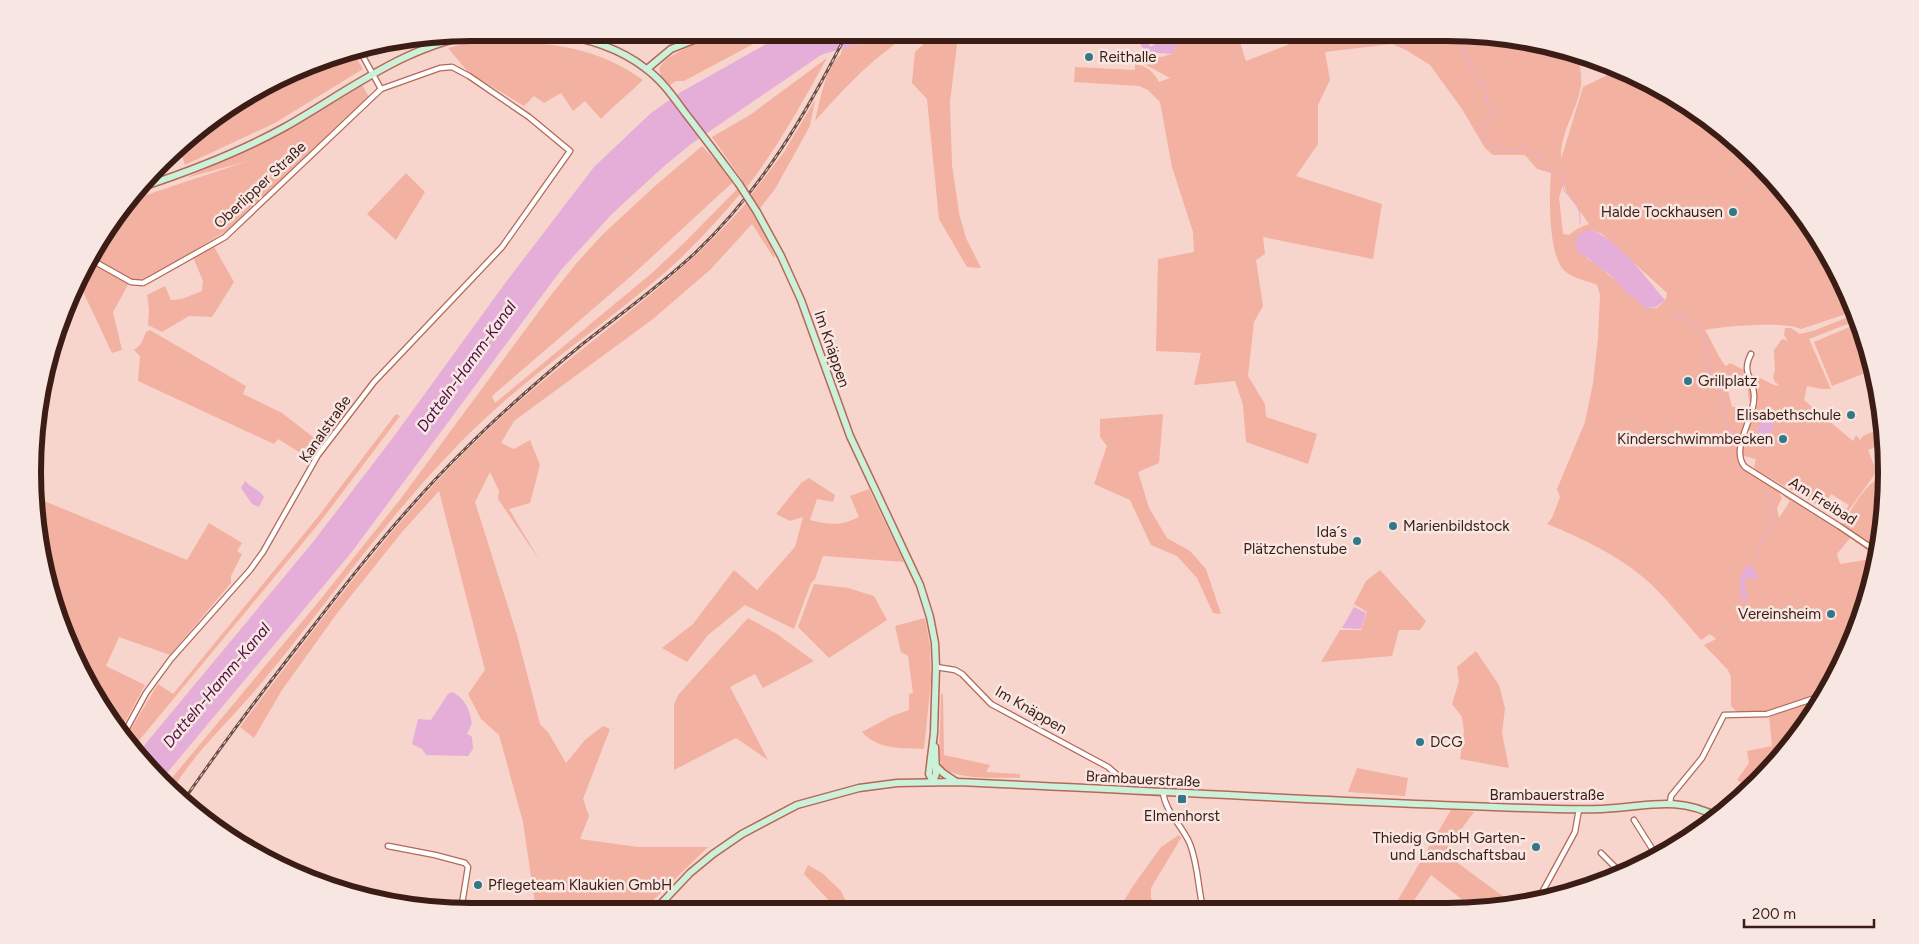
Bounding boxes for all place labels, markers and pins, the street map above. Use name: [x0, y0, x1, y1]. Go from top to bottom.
place label: Reithalle: [1099, 48, 1157, 66]
marker: Reithalle: [1083, 51, 1095, 63]
place label: Halde Tockhausen: [1601, 203, 1723, 221]
marker: Halde Tockhausen: [1727, 206, 1739, 218]
place label: Grillplatz: [1698, 372, 1757, 390]
marker: Grillplatz: [1682, 375, 1694, 387]
place label: Elisabethschule: [1736, 406, 1841, 424]
marker: Elisabethschule: [1845, 409, 1857, 421]
place label: Kinderschwimmbecken: [1617, 430, 1773, 448]
marker: Kinderschwimmbecken: [1777, 433, 1789, 445]
place label: Marienbildstock: [1403, 517, 1510, 535]
marker: Marienbildstock: [1387, 520, 1399, 532]
place label: Ida´s Plätzchenstube: [1243, 523, 1347, 558]
marker: Ida´s Plätzchenstube: [1351, 535, 1363, 547]
place label: Vereinsheim: [1738, 605, 1821, 623]
marker: Vereinsheim: [1825, 608, 1837, 620]
place label: DCG: [1430, 733, 1463, 751]
marker: DCG: [1414, 736, 1426, 748]
marker: Elmenhorst: [1176, 793, 1188, 805]
place label: Elmenhorst: [1144, 807, 1220, 825]
place label: Thiedig GmbH Garten- und Landschaftsbau: [1372, 829, 1526, 864]
marker: Thiedig GmbH Garten- und Landschaftsbau: [1530, 841, 1542, 853]
place label: Pflegeteam Klaukien GmbH: [488, 876, 672, 894]
marker: Pflegeteam Klaukien GmbH: [472, 879, 484, 891]

